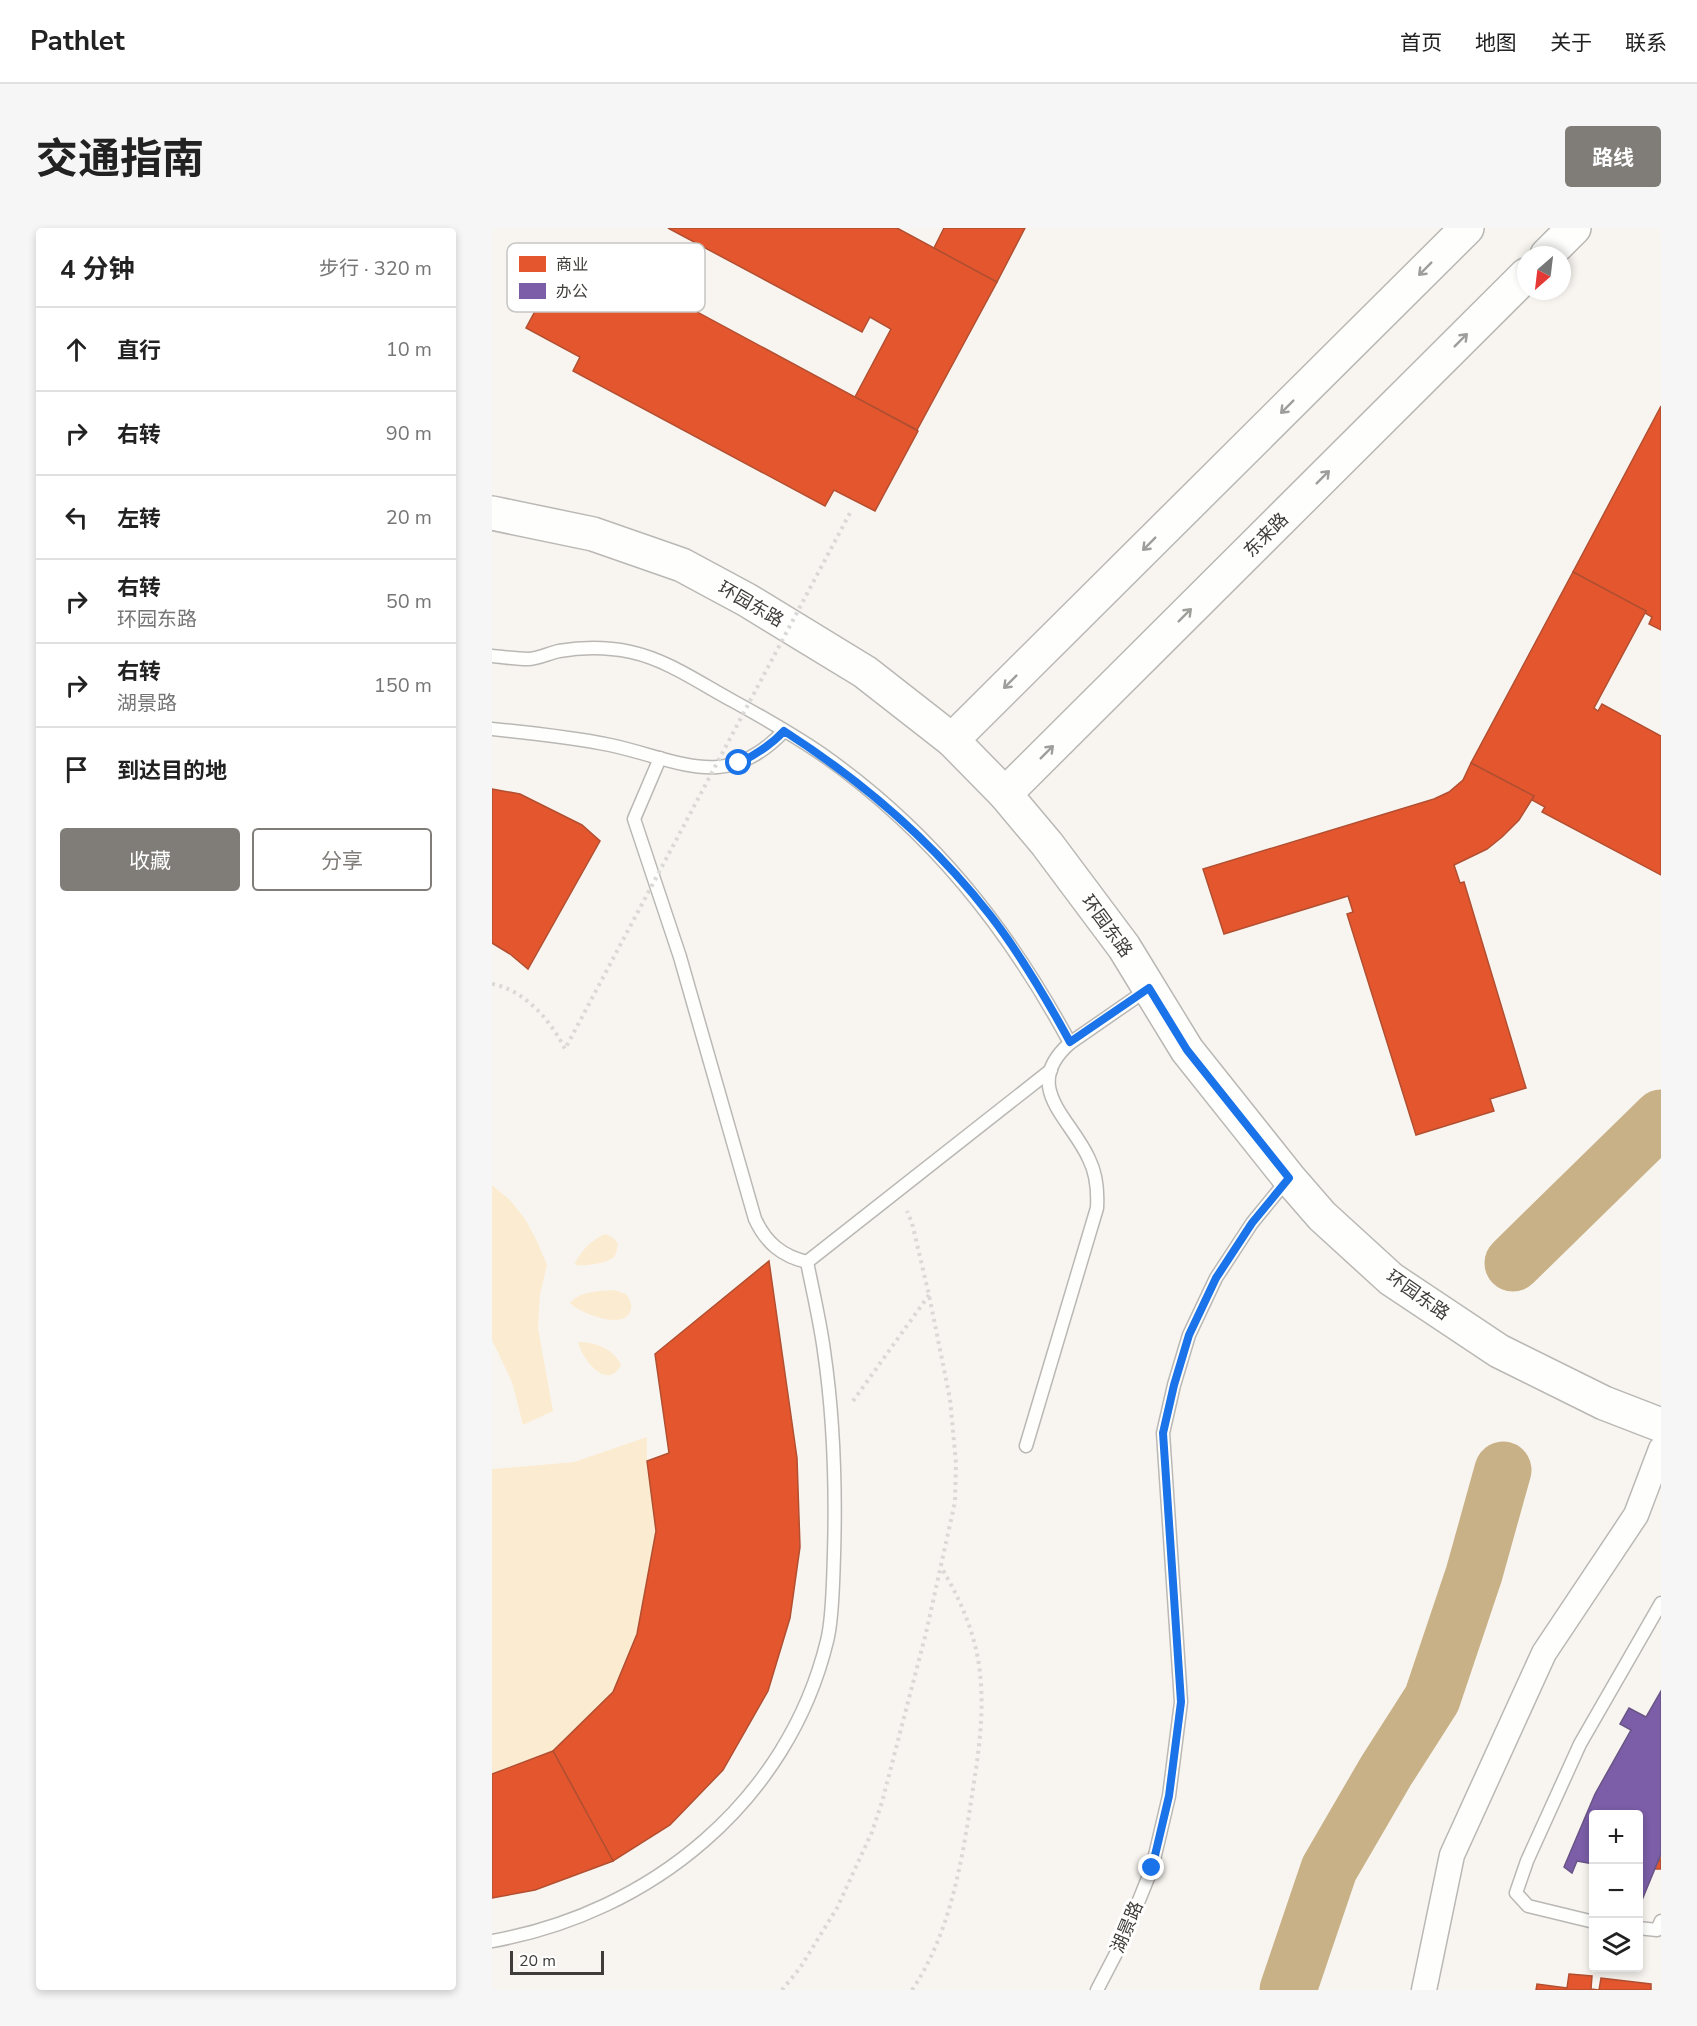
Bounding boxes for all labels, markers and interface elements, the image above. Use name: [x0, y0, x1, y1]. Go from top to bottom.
text: Pathlet: [30, 22, 125, 60]
text: 首页: [1400, 29, 1442, 57]
text: 地图: [1475, 29, 1517, 57]
text: 关于: [1550, 29, 1592, 57]
text: 联系: [1625, 29, 1667, 57]
button: 路线: [1565, 126, 1661, 187]
text: 交通指南: [36, 131, 204, 188]
legend: [507, 243, 705, 312]
north arrow: [1517, 246, 1571, 300]
text: 4 分钟: [60, 252, 135, 287]
text: 商业: [556, 254, 588, 276]
text: 步行 · 320 m: [319, 255, 432, 282]
one-way arrow: [1418, 262, 1433, 277]
text: 办公: [556, 281, 588, 303]
one-way arrow: [1454, 332, 1469, 347]
icon: ahead: [60, 333, 93, 366]
text: 直行: [117, 336, 161, 366]
text: 10 m: [386, 336, 432, 363]
one-way arrow: [1279, 399, 1294, 414]
icon: right: [60, 417, 93, 450]
text: 右转: [117, 420, 161, 450]
text: 90 m: [386, 420, 432, 447]
one-way arrow: [1316, 470, 1330, 485]
icon: left: [60, 501, 93, 534]
text: 左转: [117, 504, 161, 534]
text: 20 m: [386, 504, 432, 531]
street label: 东来路: [1238, 507, 1294, 563]
one-way arrow: [1141, 537, 1156, 552]
text: 右转: [117, 573, 161, 603]
street label: 环园东路: [714, 576, 788, 632]
icon: right: [60, 585, 93, 618]
text: 50 m: [386, 588, 432, 615]
text: 环园东路: [117, 606, 197, 633]
one-way arrow: [1177, 607, 1192, 622]
text: 右转: [117, 657, 161, 687]
icon: right: [60, 669, 93, 702]
text: 150 m: [374, 672, 432, 699]
one-way arrow: [1003, 674, 1018, 689]
text: 湖景路: [117, 690, 177, 717]
one-way arrow: [1039, 745, 1054, 760]
route start: [725, 749, 751, 775]
icon: arrive: [60, 753, 93, 786]
text: 到达目的地: [117, 756, 227, 786]
button: 收藏: [60, 828, 240, 891]
button: 分享: [252, 828, 432, 891]
street label: 环园东路: [1076, 890, 1138, 962]
street label: 环园东路: [1382, 1265, 1454, 1325]
map controls: [1589, 1810, 1643, 1972]
button: +: [1589, 1810, 1643, 1864]
route end: [1138, 1854, 1164, 1880]
button: −: [1589, 1864, 1643, 1918]
street label: 湖景路: [1105, 1897, 1149, 1957]
button: layers: [1589, 1918, 1643, 1972]
scale bar: [510, 1948, 604, 1976]
text: 20 m: [519, 1950, 556, 1972]

